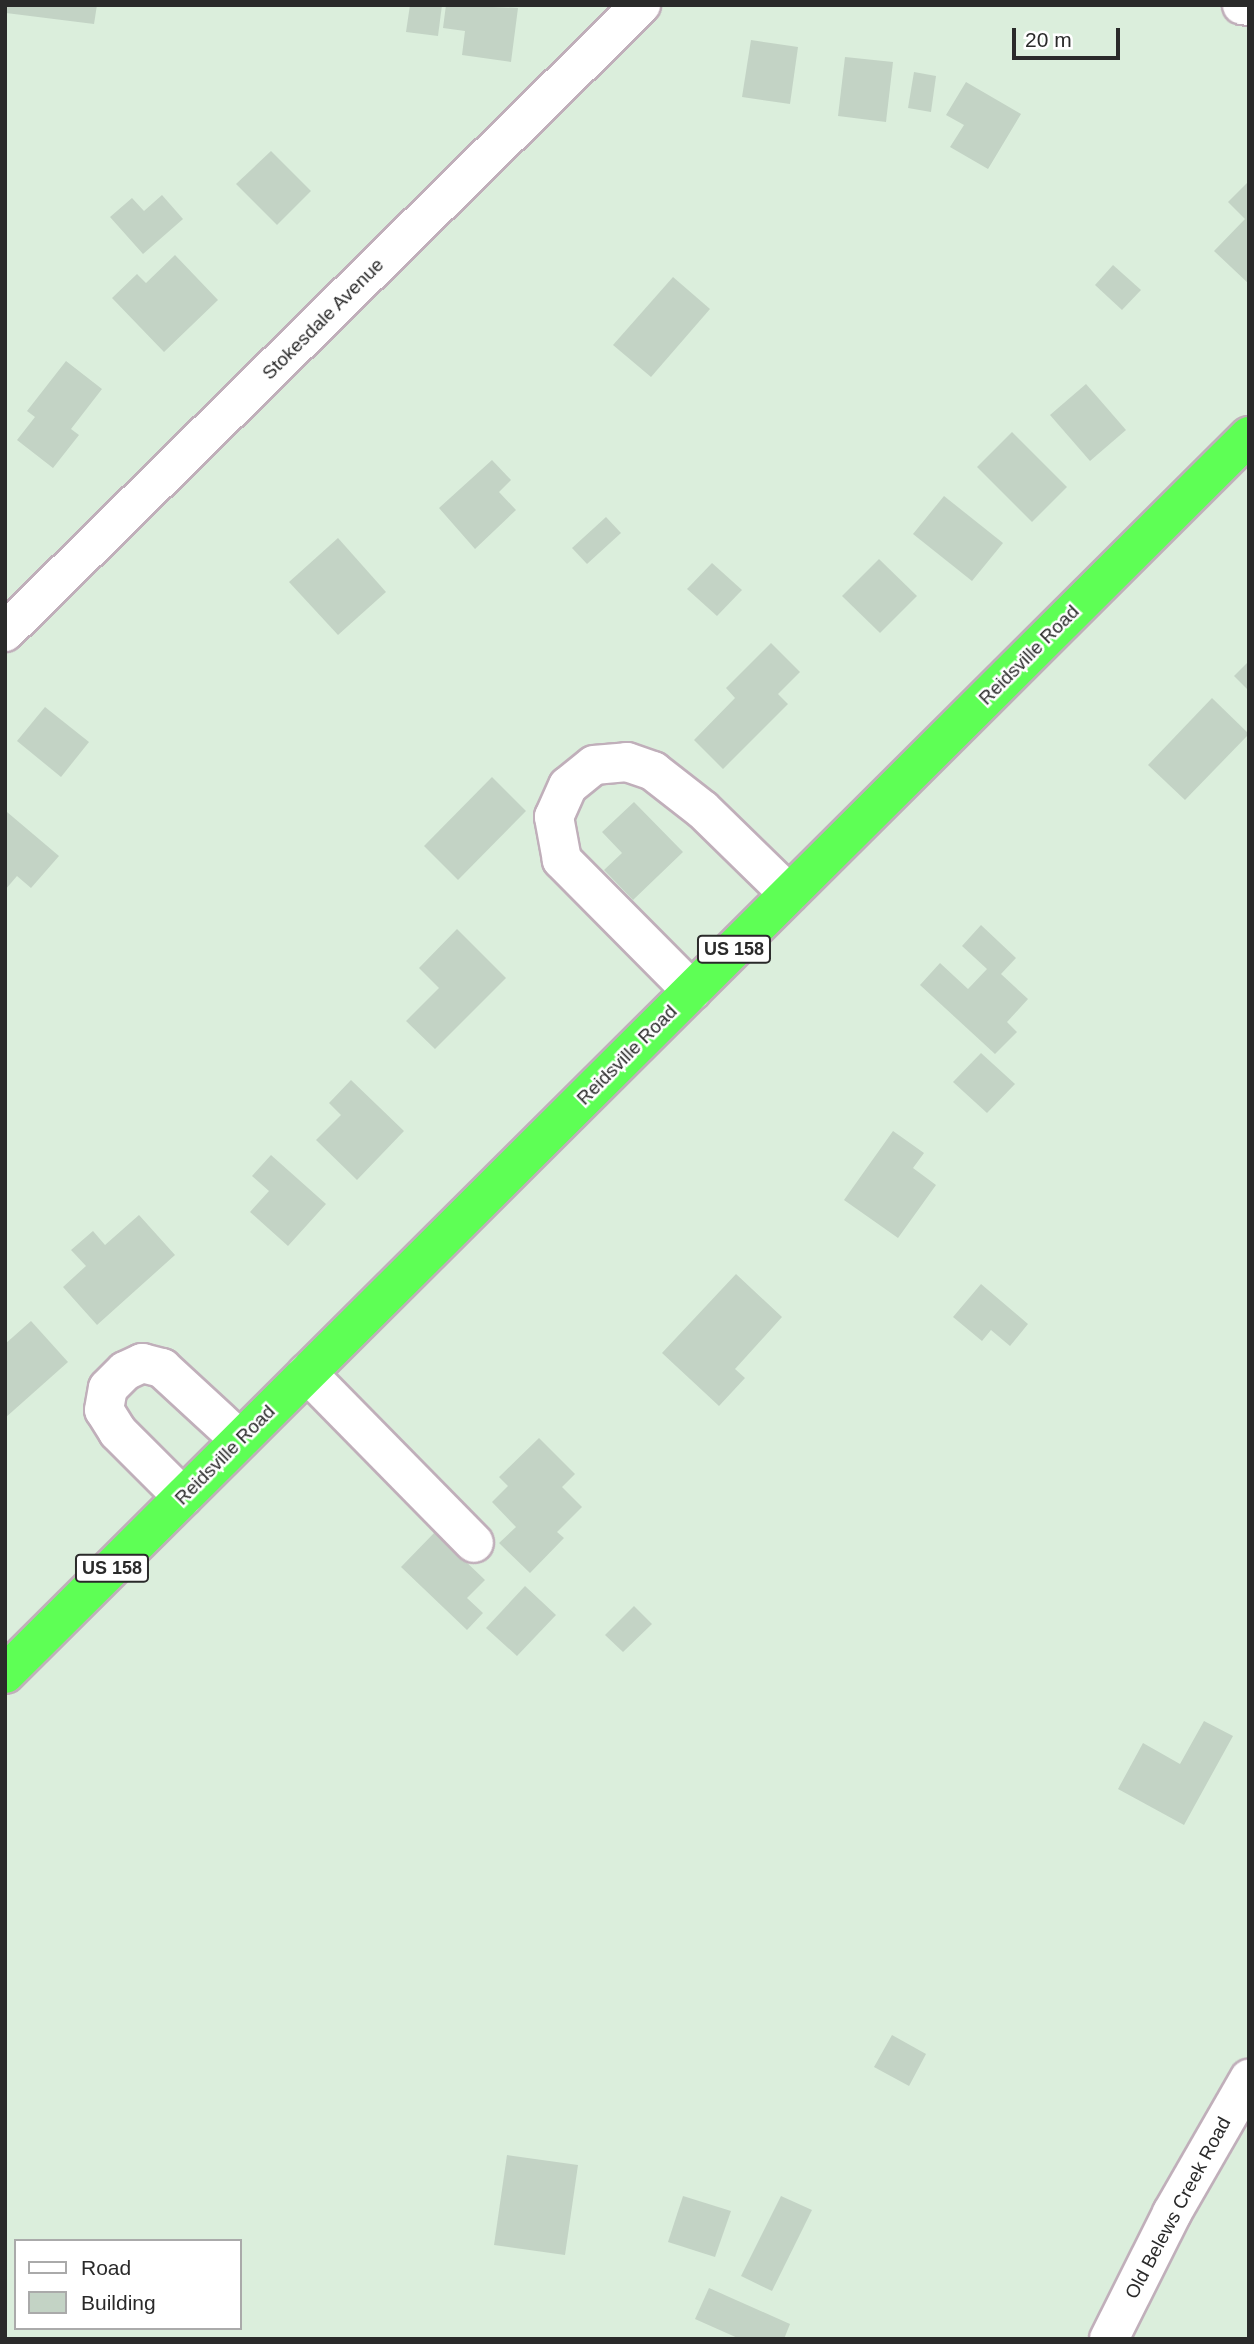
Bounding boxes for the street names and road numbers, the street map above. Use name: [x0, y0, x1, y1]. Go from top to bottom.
street label: Stokesdale Avenue: [257, 253, 389, 385]
street label: Reidsville Road: [974, 600, 1084, 710]
road number: US 158: [696, 934, 772, 964]
street label: Reidsville Road: [572, 1000, 682, 1110]
street label: Reidsville Road: [170, 1400, 280, 1510]
road number: US 158: [74, 1554, 150, 1582]
street label: Old Belews Creek Road: [1120, 2113, 1236, 2303]

